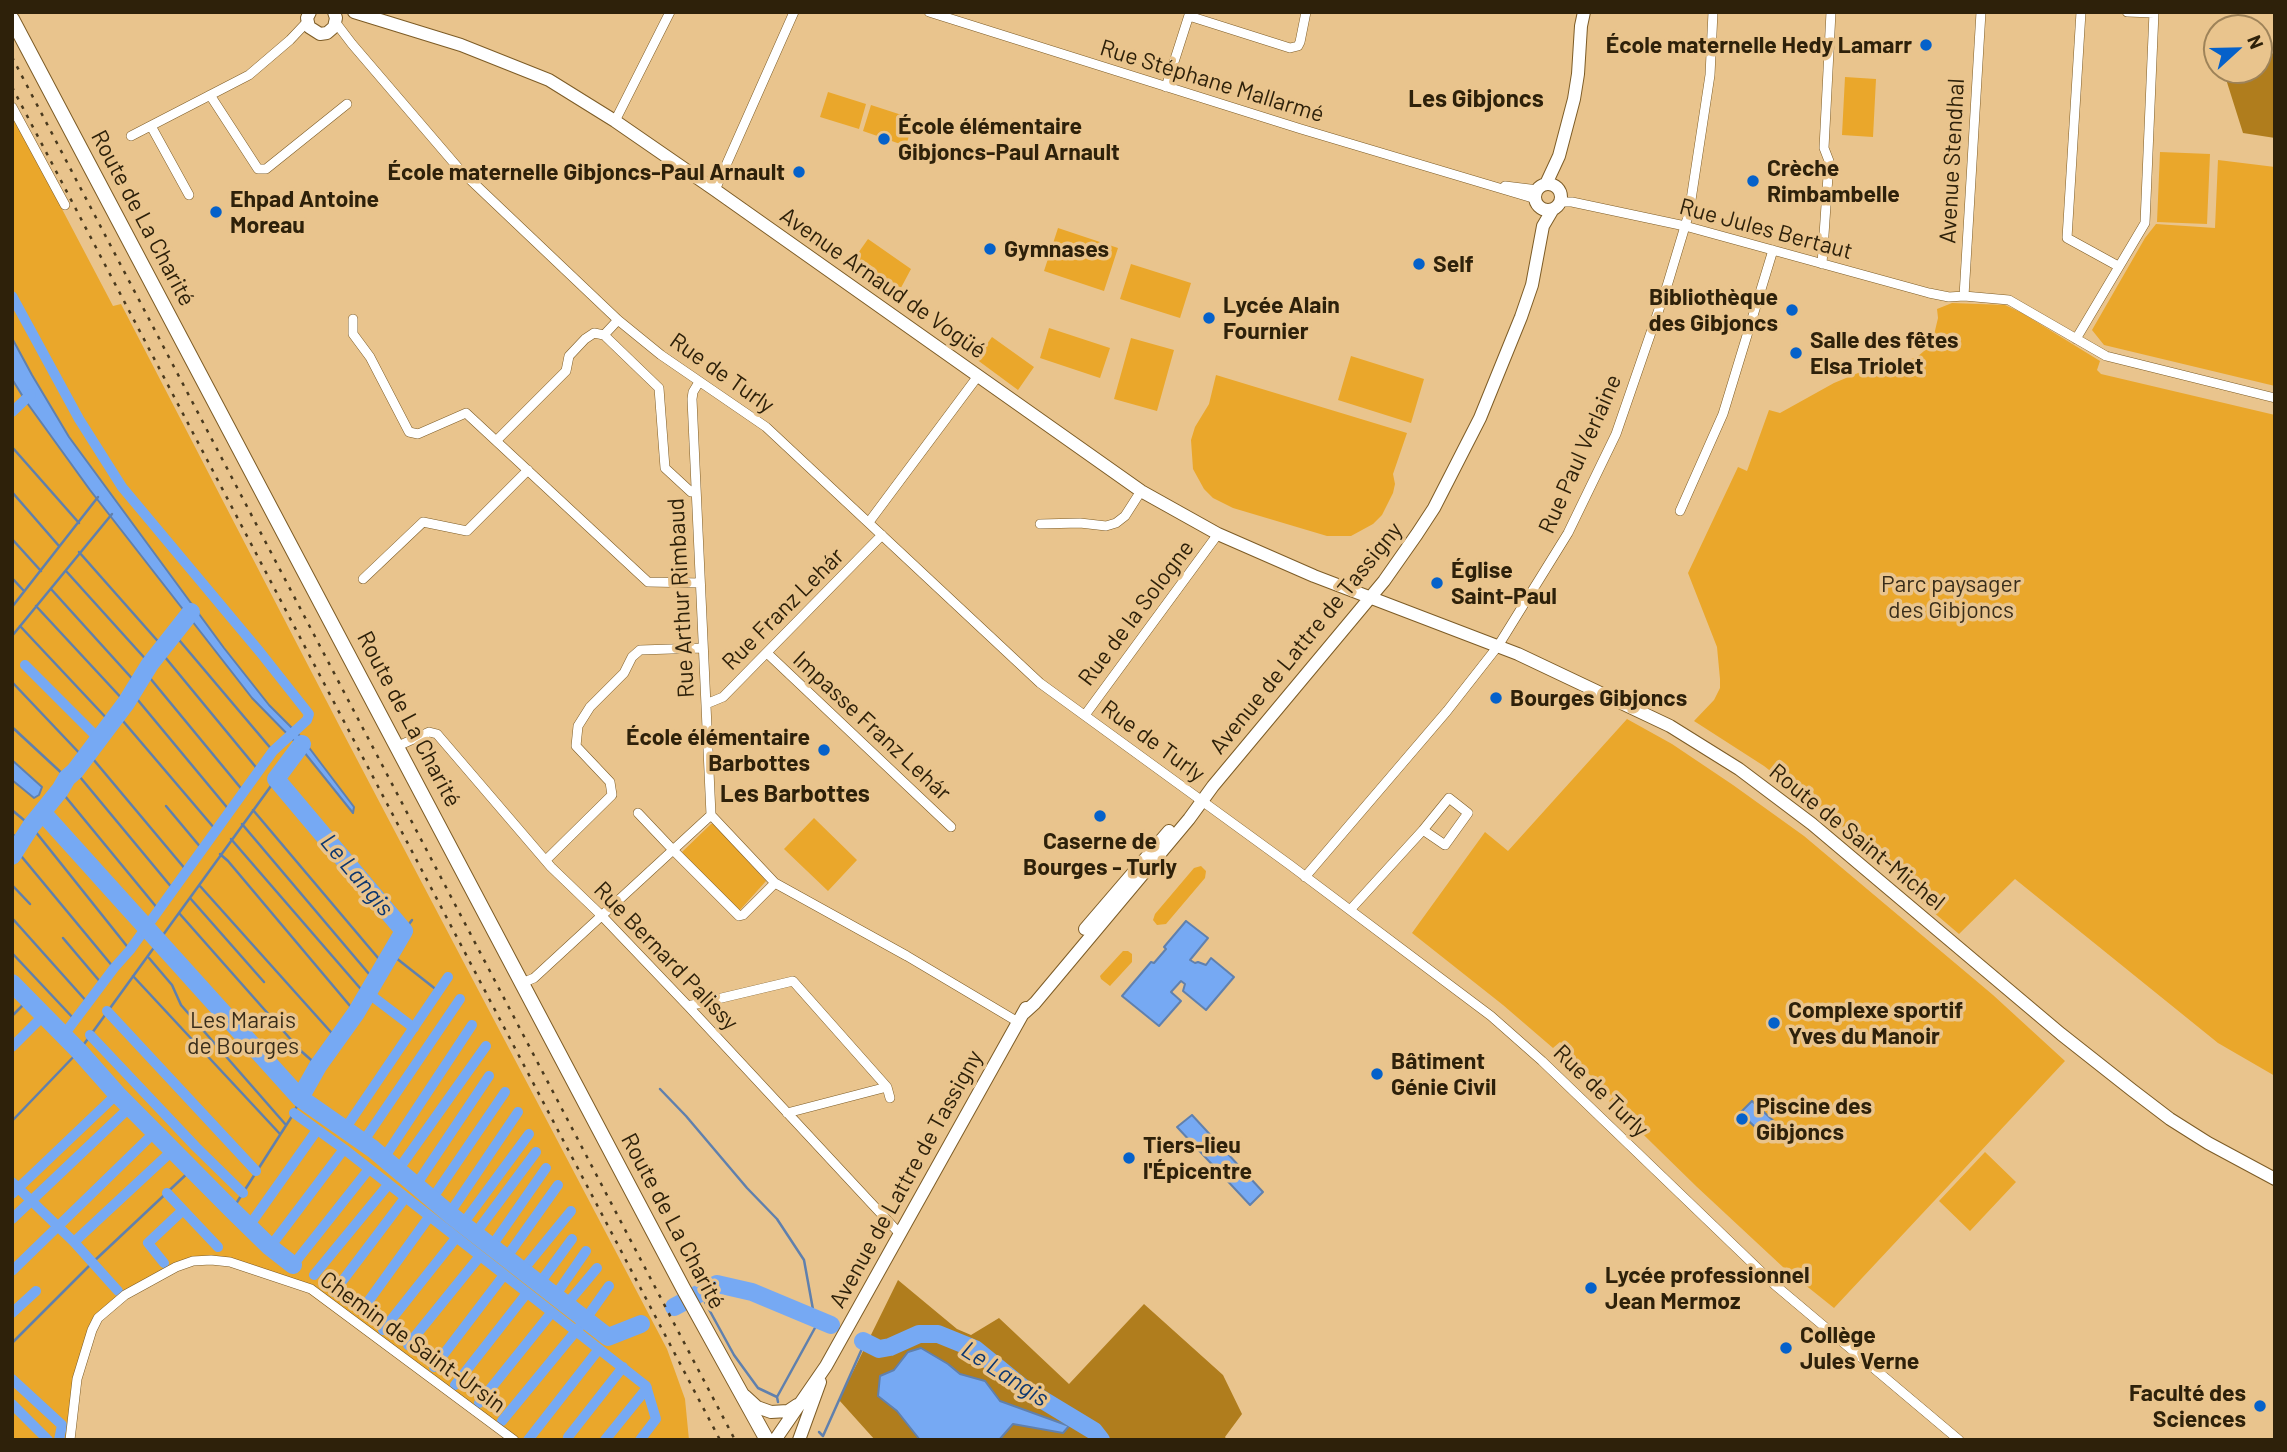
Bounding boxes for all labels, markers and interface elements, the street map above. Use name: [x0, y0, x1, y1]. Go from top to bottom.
north arrow: [2203, 14, 2273, 84]
place label: École maternelle Hedy Lamarr: [1606, 31, 1912, 59]
text: N: [2243, 32, 2269, 52]
street label: Rue Stéphane Mallarmé: [1097, 34, 1327, 128]
marker: École maternelle Hedy Lamarr: [1918, 37, 1934, 53]
street label: Avenue Stendhal: [1934, 78, 1970, 244]
district label: Les Gibjoncs: [1408, 85, 1544, 113]
place label: École élémentaire Gibjoncs-Paul Arnault: [898, 112, 1120, 166]
street label: Route de La Charité: [85, 125, 201, 311]
marker: École élémentaire Gibjoncs-Paul Arnault: [876, 131, 892, 147]
place label: Crèche Rimbambelle: [1767, 154, 1900, 208]
place label: École maternelle Gibjoncs-Paul Arnault: [388, 158, 785, 186]
marker: École maternelle Gibjoncs-Paul Arnault: [791, 164, 807, 180]
marker: Crèche Rimbambelle: [1745, 173, 1761, 189]
place label: Ehpad Antoine Moreau: [230, 185, 379, 239]
street label: Rue Jules Bertaut: [1676, 193, 1856, 265]
street label: Avenue Arnaud de Vogüé: [775, 201, 991, 365]
marker: Ehpad Antoine Moreau: [208, 204, 224, 220]
place label: Gymnases: [1004, 235, 1109, 263]
marker: Gymnases: [982, 241, 998, 257]
place label: Self: [1433, 250, 1474, 278]
marker: Self: [1411, 256, 1427, 272]
place label: Bibliothèque des Gibjoncs: [1648, 283, 1778, 337]
place label: Lycée Alain Fournier: [1223, 291, 1340, 345]
marker: Bibliothèque des Gibjoncs: [1784, 302, 1800, 318]
marker: Lycée Alain Fournier: [1201, 310, 1217, 326]
place label: Salle des fêtes Elsa Triolet: [1810, 326, 1959, 380]
street label: Rue de Turly: [664, 327, 780, 419]
marker: Salle des fêtes Elsa Triolet: [1788, 345, 1804, 361]
street label: Rue Paul Verlaine: [1533, 370, 1627, 538]
street label: Rue Arthur Rimbaud: [662, 497, 700, 699]
street label: Avenue de Lattre de Tassigny: [1204, 516, 1408, 760]
street label: Rue de la Sologne: [1072, 535, 1200, 691]
street label: Rue Franz Lehár: [716, 542, 850, 676]
place label: Église Saint-Paul: [1451, 556, 1557, 610]
park label: Parc paysager des Gibjoncs: [1881, 570, 2021, 624]
marker: Église Saint-Paul: [1429, 575, 1445, 591]
street label: Route de La Charité: [351, 626, 467, 812]
street label: Impasse Franz Lehár: [787, 646, 957, 806]
place label: Bourges Gibjoncs: [1510, 684, 1687, 712]
marker: Bourges Gibjoncs: [1488, 690, 1504, 706]
street label: Rue de Turly: [1096, 694, 1210, 788]
place label: École élémentaire Barbottes: [626, 723, 810, 777]
marker: École élémentaire Barbottes: [816, 742, 832, 758]
street label: Route de Saint-Michel: [1764, 758, 1950, 916]
district label: Les Barbottes: [720, 780, 870, 808]
marker: Caserne de Bourges - Turly: [1092, 808, 1108, 824]
place label: Caserne de Bourges - Turly: [1023, 827, 1177, 881]
water label: Le Langis: [314, 828, 400, 922]
street label: Rue Bernard Palissy: [588, 876, 744, 1036]
place label: Complexe sportif Yves du Manoir: [1788, 996, 1963, 1050]
park label: Les Marais de Bourges: [187, 1006, 299, 1060]
marker: Complexe sportif Yves du Manoir: [1766, 1015, 1782, 1031]
street label: Rue de Turly: [1548, 1039, 1654, 1143]
street label: Avenue de Lattre de Tassigny: [824, 1045, 988, 1313]
place label: Bâtiment Génie Civil: [1391, 1047, 1496, 1101]
marker: Bâtiment Génie Civil: [1369, 1066, 1385, 1082]
place label: Piscine des Gibjoncs: [1756, 1092, 1872, 1146]
marker: Piscine des Gibjoncs: [1734, 1111, 1750, 1127]
street label: Route de La Charité: [615, 1128, 731, 1314]
place label: Tiers-lieu l'Épicentre: [1143, 1131, 1252, 1185]
marker: Tiers-lieu l'Épicentre: [1121, 1150, 1137, 1166]
place label: Lycée professionnel Jean Mermoz: [1605, 1261, 1810, 1315]
street label: Chemin de Saint-Ursin: [315, 1265, 511, 1419]
marker: Lycée professionnel Jean Mermoz: [1583, 1280, 1599, 1296]
place label: Collège Jules Verne: [1800, 1321, 1919, 1375]
water label: Le Langis: [956, 1335, 1054, 1413]
marker: Collège Jules Verne: [1778, 1340, 1794, 1356]
place label: Faculté des Sciences: [2129, 1379, 2246, 1433]
marker: Faculté des Sciences: [2252, 1398, 2268, 1414]

